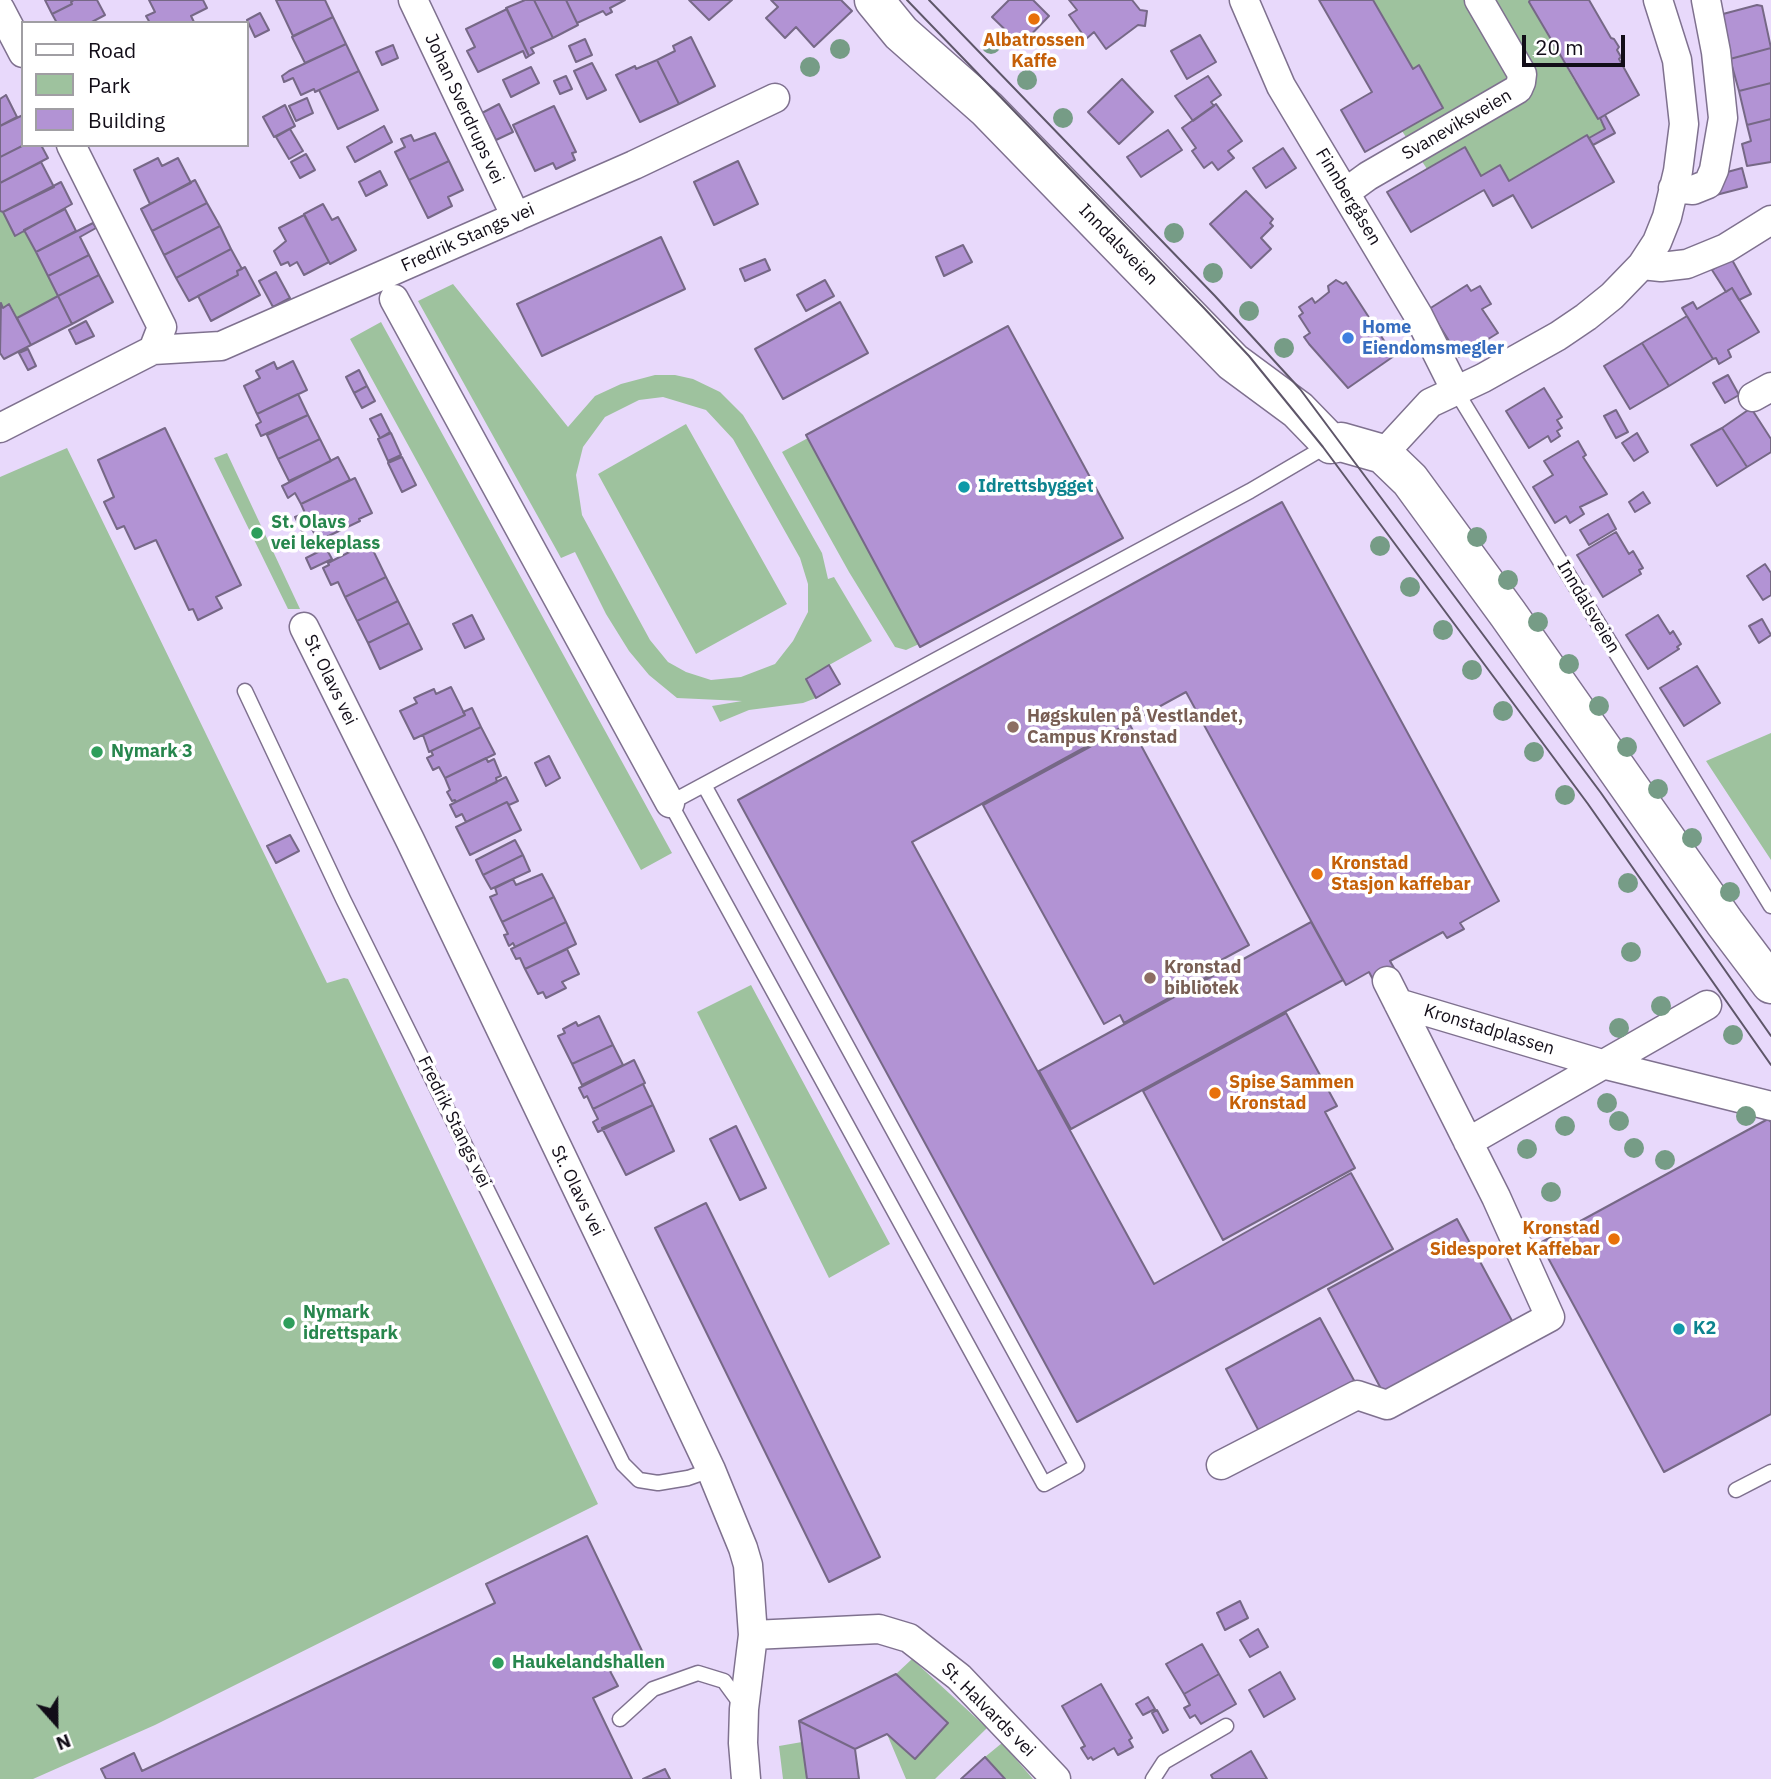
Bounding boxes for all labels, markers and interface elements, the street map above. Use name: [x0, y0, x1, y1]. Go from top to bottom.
marker: Albatrossen Kaffe: [1026, 11, 1042, 27]
legend: [21, 21, 248, 147]
scale bar: [1526, 21, 1629, 65]
place label: Albatrossen Kaffe: [983, 30, 1085, 72]
street label: Johan Sverdrups vei: [420, 31, 508, 187]
text: 20 m: [1535, 33, 1584, 61]
text: Road: [88, 36, 136, 64]
text: Park: [88, 71, 131, 99]
street label: Svaneviksveien: [1398, 85, 1516, 165]
text: Building: [88, 106, 165, 134]
street label: Finnbergåsen: [1311, 145, 1385, 249]
street label: Fredrik Stangs vei: [398, 199, 538, 277]
street label: Inndalsveien: [1074, 200, 1162, 290]
place label: Home Eiendomsmegler: [1362, 317, 1504, 360]
marker: Home Eiendomsmegler: [1340, 330, 1356, 346]
place label: Idrettsbygget: [978, 476, 1094, 498]
marker: Idrettsbygget: [956, 479, 972, 495]
place label: St. Olavs vei lekeplass: [271, 512, 380, 554]
marker: St. Olavs vei lekeplass: [249, 525, 265, 541]
street label: Inndalsveien: [1552, 557, 1624, 657]
street label: St. Olavs vei: [299, 631, 361, 729]
place label: Høgskulen på Vestlandet, Campus Kronstad: [1027, 706, 1243, 748]
marker: Høgskulen på Vestlandet, Campus Kronstad: [1005, 719, 1021, 735]
place label: Nymark 3: [111, 741, 193, 763]
marker: Nymark 3: [89, 744, 105, 760]
place label: Kronstad Stasjon kaffebar: [1331, 853, 1471, 896]
marker: Kronstad Stasjon kaffebar: [1309, 866, 1325, 882]
place label: Kronstad bibliotek: [1164, 957, 1241, 1000]
marker: Kronstad bibliotek: [1142, 970, 1158, 986]
street label: Kronstadplassen: [1421, 1000, 1557, 1060]
street label: Fredrik Stangs vei: [413, 1053, 495, 1191]
place label: Spise Sammen Kronstad: [1229, 1072, 1354, 1114]
marker: Spise Sammen Kronstad: [1207, 1085, 1223, 1101]
street label: St. Olavs vei: [546, 1142, 608, 1240]
place label: Kronstad Sidesporet Kaffebar: [1430, 1218, 1600, 1260]
marker: Kronstad Sidesporet Kaffebar: [1606, 1231, 1622, 1247]
place label: Nymark idrettspark: [303, 1302, 398, 1344]
marker: Nymark idrettspark: [281, 1315, 297, 1331]
place label: K2: [1693, 1318, 1716, 1340]
marker: K2: [1671, 1321, 1687, 1337]
place label: Haukelandshallen: [512, 1652, 665, 1674]
marker: Haukelandshallen: [490, 1655, 506, 1671]
street label: St. Halvards vei: [936, 1658, 1040, 1762]
north arrow: [21, 1688, 91, 1758]
text: N: [53, 1729, 74, 1756]

